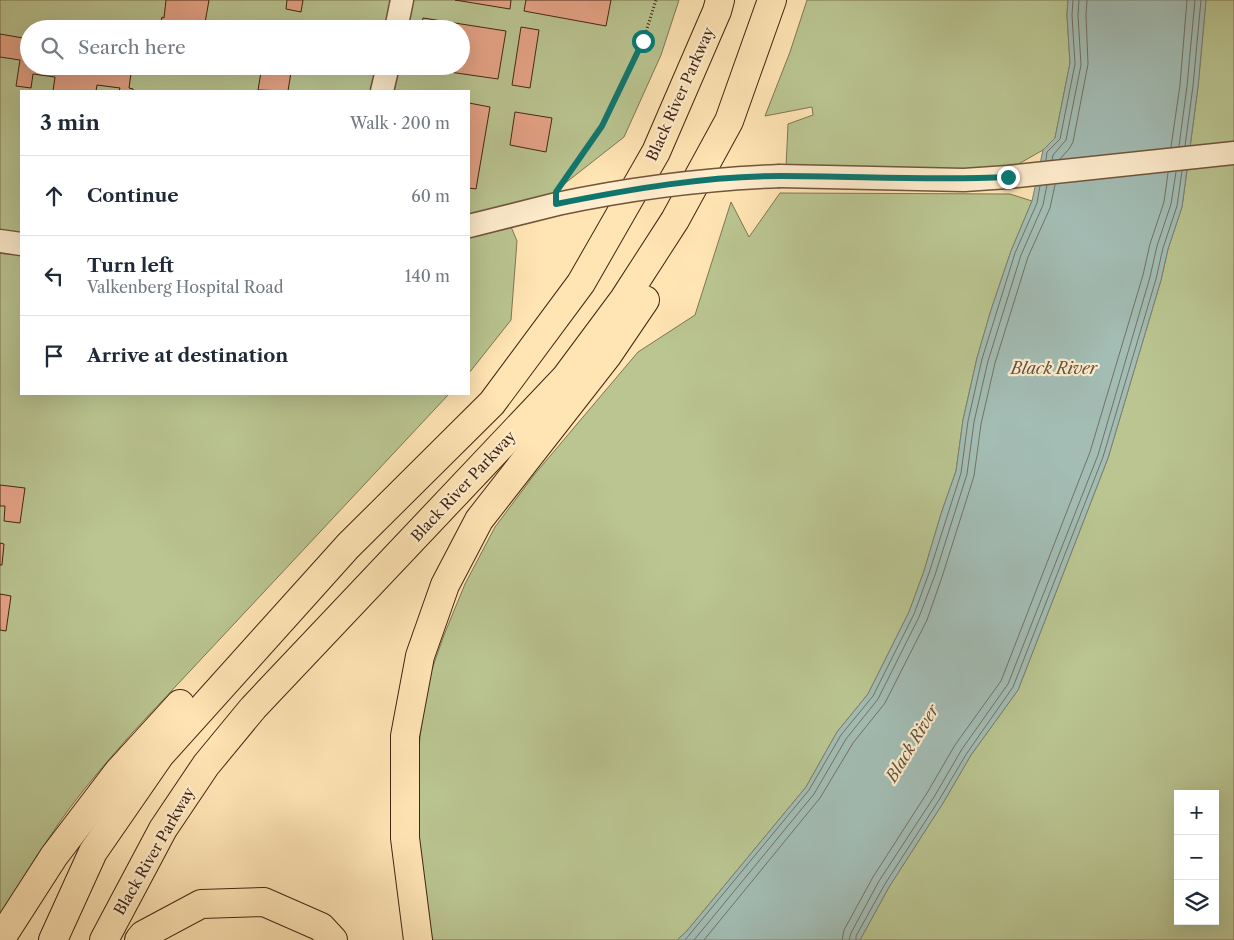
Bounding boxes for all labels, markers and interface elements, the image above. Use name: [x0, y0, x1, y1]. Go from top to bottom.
search box: [20, 20, 470, 75]
street label: Black River Parkway: [642, 24, 718, 164]
route start: [632, 30, 655, 53]
icon: search: [38, 34, 66, 62]
text: Search here: [78, 36, 186, 59]
text: 3 min: [40, 110, 100, 135]
text: Walk · 200 m: [350, 113, 450, 133]
route end: [997, 166, 1020, 189]
icon: ahead: [40, 182, 68, 210]
text: Continue: [87, 184, 179, 207]
text: 60 m: [411, 186, 450, 206]
text: Turn left: [87, 254, 174, 277]
icon: left: [40, 262, 68, 290]
text: 140 m: [405, 266, 450, 286]
text: Valkenberg Hospital Road: [87, 277, 283, 297]
icon: arrive: [40, 342, 68, 370]
text: Arrive at destination: [87, 344, 288, 367]
water label: Black River: [1009, 358, 1099, 378]
street label: Black River Parkway: [407, 426, 520, 545]
water label: Black River: [880, 699, 944, 787]
street label: Black River Parkway: [110, 783, 199, 918]
map controls: [1174, 790, 1219, 925]
button: +: [1174, 790, 1219, 835]
button: −: [1174, 835, 1219, 880]
button: layers: [1174, 880, 1219, 925]

